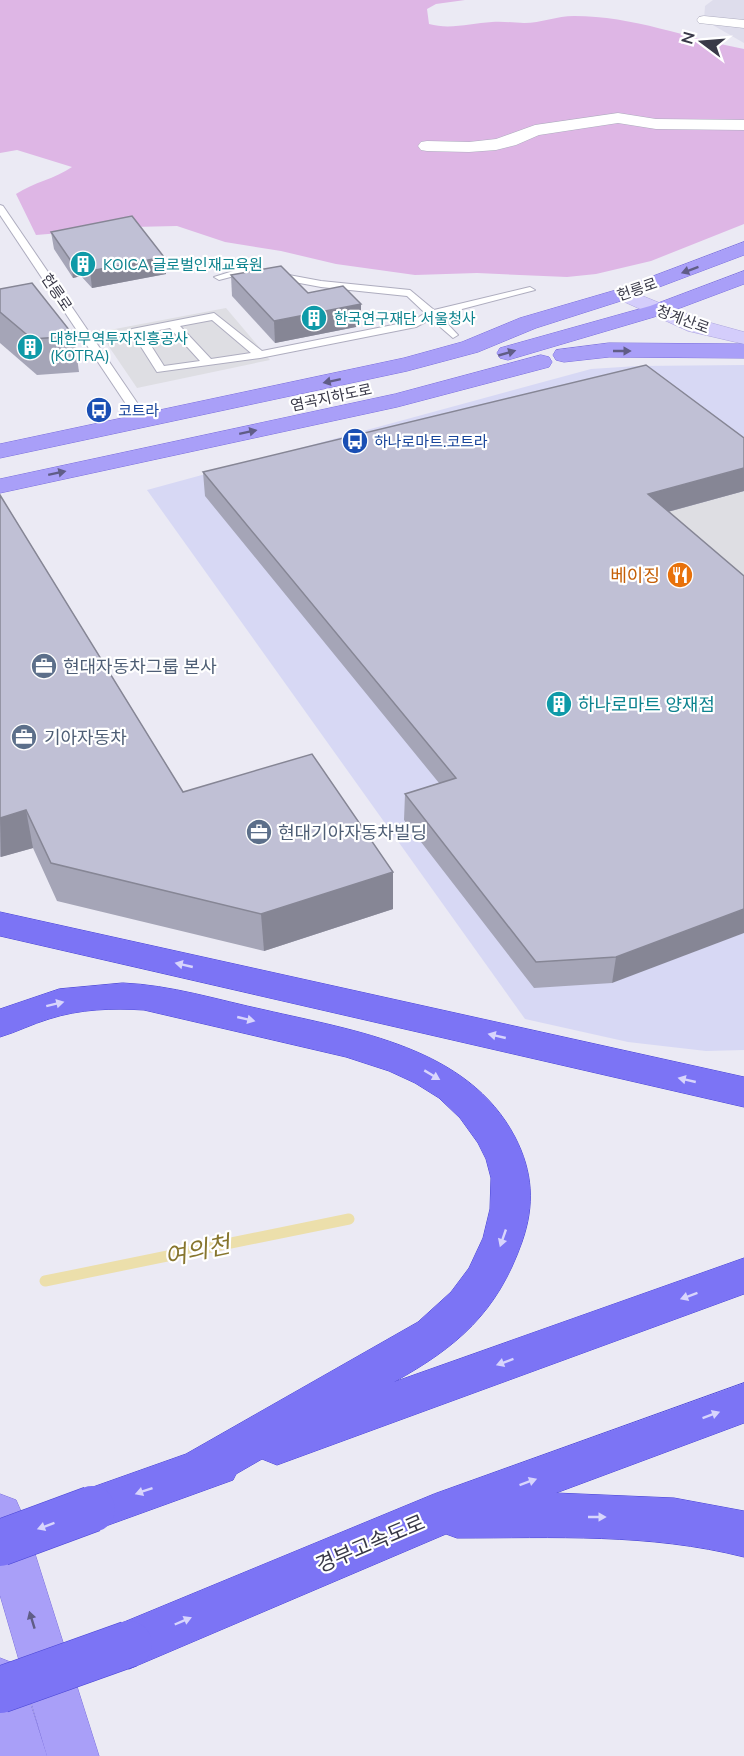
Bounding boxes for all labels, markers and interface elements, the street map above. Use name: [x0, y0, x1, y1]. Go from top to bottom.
north arrow: [672, 12, 732, 72]
text: N: [676, 29, 699, 46]
building icon: KOICA 글로벌인재교육원: [68, 249, 98, 279]
place label: KOICA 글로벌인재교육원: [103, 255, 263, 274]
one-way arrow: [681, 266, 699, 276]
street label: 헌릉로: [38, 270, 76, 314]
street label: 헌릉로: [614, 273, 660, 305]
street label: 청계산로: [654, 301, 712, 337]
building icon: 한국연구재단 서울청사: [299, 303, 329, 333]
place label: 한국연구재단 서울청사: [334, 309, 476, 328]
place label: 대한무역투자진흥공사 (KOTRA): [50, 329, 188, 365]
building icon: 대한무역투자진흥공사 (KOTRA): [15, 332, 45, 362]
one-way arrow: [613, 346, 632, 356]
one-way arrow: [498, 348, 516, 357]
one-way arrow: [322, 376, 341, 386]
street label: 염곡지하도로: [289, 379, 373, 415]
bus stop icon: 코트라: [84, 395, 114, 425]
place label: 코트라: [118, 401, 160, 420]
bus stop icon: 하나로마트.코트라: [340, 426, 370, 456]
one-way arrow: [238, 427, 257, 436]
place label: 하나로마트.코트라: [374, 432, 488, 451]
one-way arrow: [48, 468, 67, 477]
restaurant icon: 베이징: [665, 560, 695, 590]
place label: 베이징: [610, 564, 660, 587]
office icon: 현대자동차그룹 본사: [29, 651, 59, 681]
place label: 현대자동차그룹 본사: [63, 655, 217, 678]
building icon: 하나로마트 양재점: [544, 689, 574, 719]
place label: 하나로마트 양재점: [578, 693, 715, 716]
office icon: 기아자동차: [9, 722, 39, 752]
place label: 기아자동차: [44, 726, 127, 749]
office icon: 현대기아자동차빌딩: [244, 817, 274, 847]
place label: 현대기아자동차빌딩: [278, 821, 427, 844]
one-way arrow: [174, 960, 193, 970]
one-way arrow: [46, 999, 64, 1009]
one-way arrow: [237, 1015, 256, 1025]
one-way arrow: [488, 1031, 506, 1041]
one-way arrow: [424, 1070, 441, 1080]
one-way arrow: [678, 1074, 696, 1084]
water label: 여의천: [161, 1228, 235, 1272]
one-way arrow: [497, 1229, 507, 1247]
one-way arrow: [680, 1292, 698, 1302]
one-way arrow: [496, 1357, 514, 1367]
one-way arrow: [703, 1409, 721, 1419]
one-way arrow: [519, 1476, 537, 1486]
one-way arrow: [135, 1486, 153, 1496]
street label: 경부고속도로: [312, 1508, 428, 1578]
one-way arrow: [588, 1512, 607, 1522]
one-way arrow: [37, 1521, 55, 1531]
one-way arrow: [27, 1611, 36, 1629]
one-way arrow: [174, 1616, 192, 1626]

